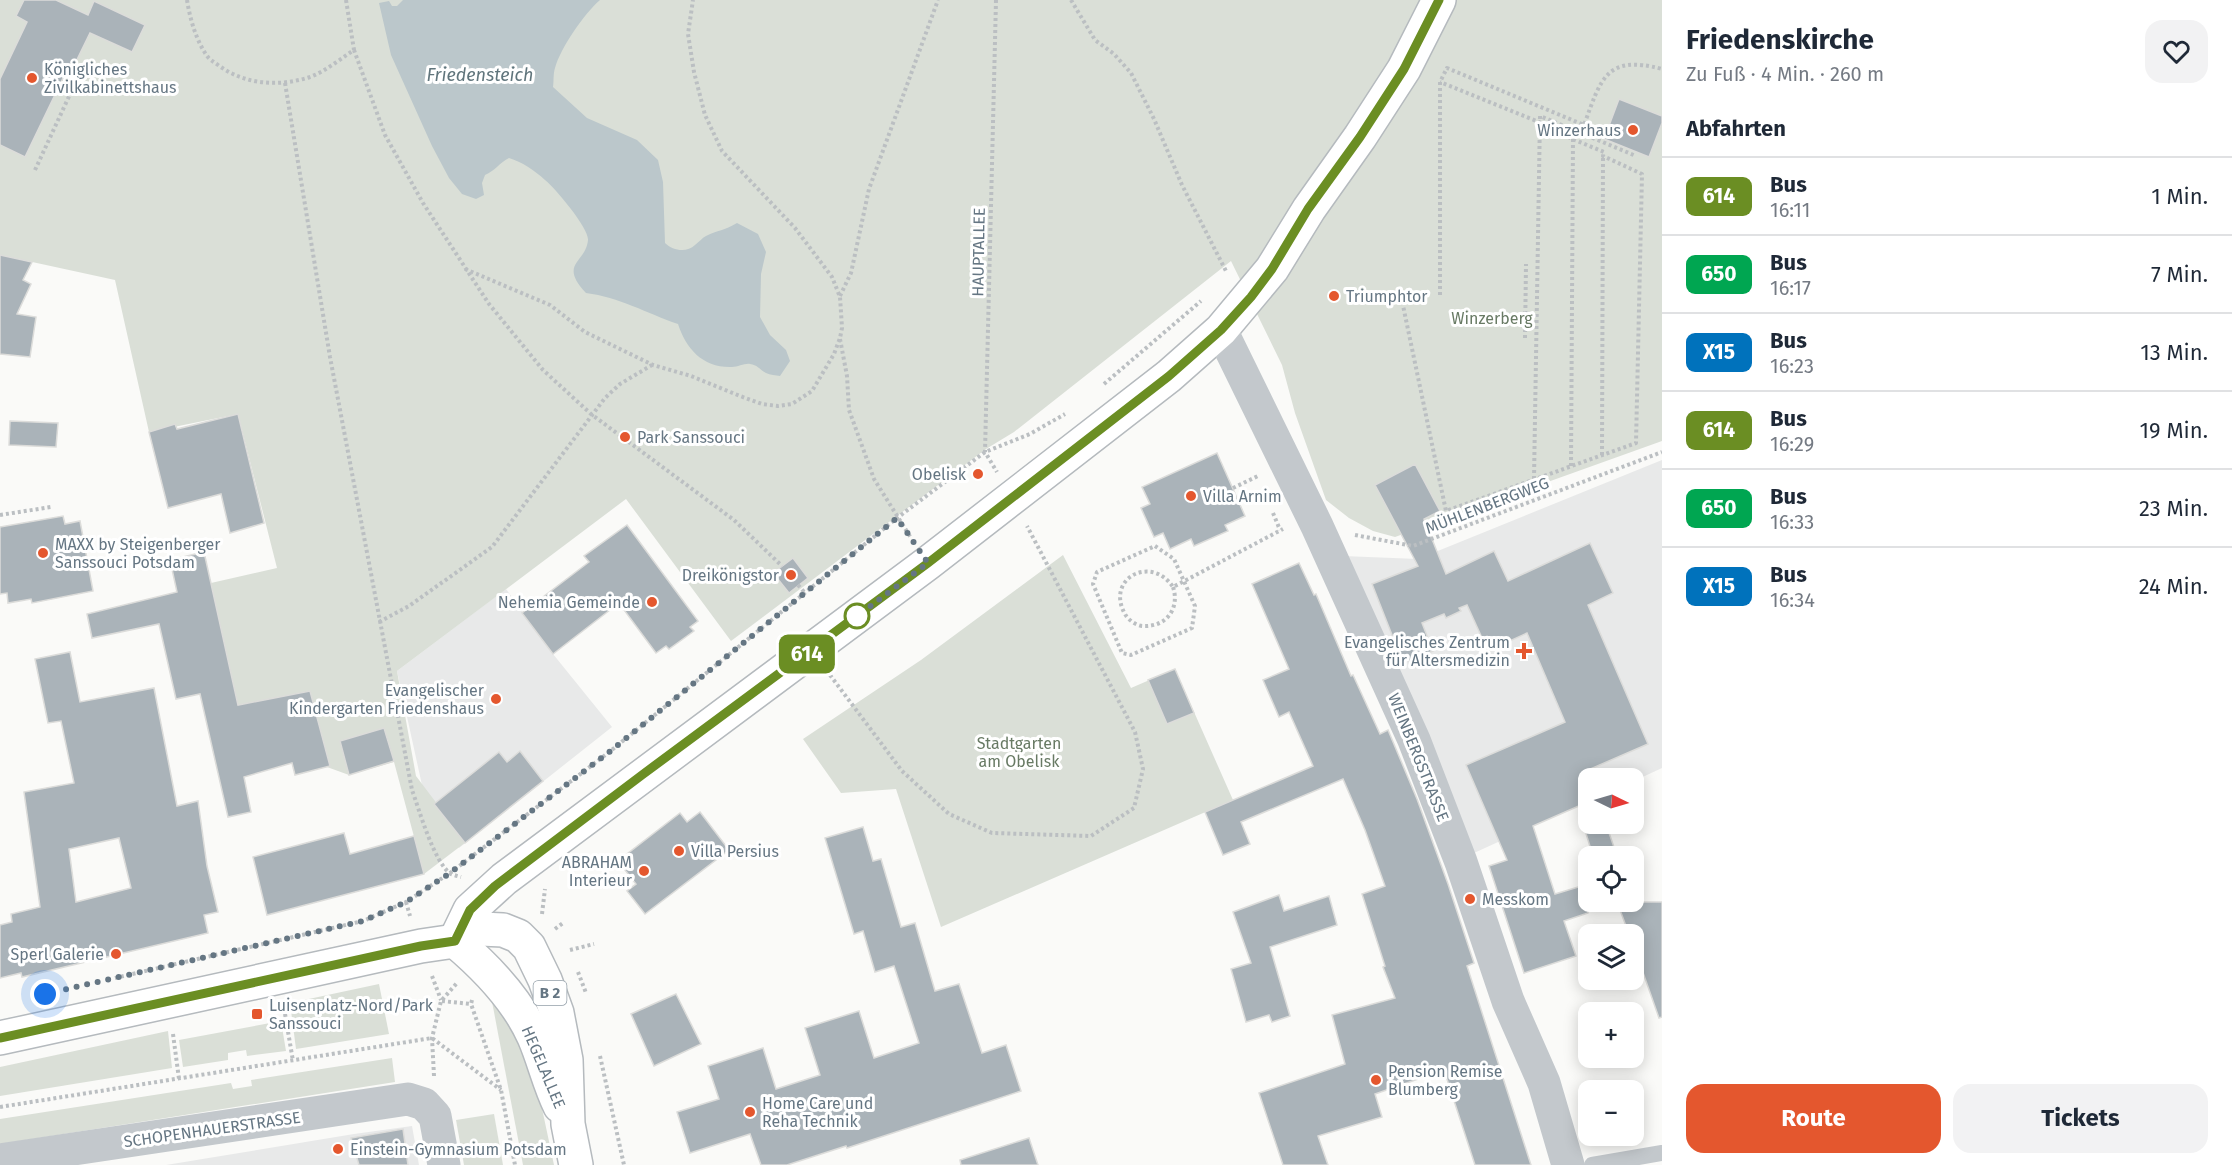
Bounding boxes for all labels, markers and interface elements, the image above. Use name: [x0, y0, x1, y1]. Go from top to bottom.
button: heart: [2145, 20, 2208, 83]
text: Friedenskirche: [1686, 23, 1874, 56]
place label: Königliches Zivilkabinettshaus: [44, 60, 177, 97]
text: Zu Fuß · 4 Min. · 260 m: [1686, 62, 1884, 86]
water label: Friedensteich: [426, 64, 534, 86]
marker: Königliches Zivilkabinettshaus: [25, 71, 39, 85]
text: Abfahrten: [1686, 115, 1786, 142]
place label: Winzerhaus: [1537, 121, 1621, 140]
marker: Winzerhaus: [1626, 123, 1640, 137]
text: Bus: [1770, 171, 1807, 198]
text: 614: [1703, 183, 1735, 209]
text: 1 Min.: [2151, 183, 2208, 210]
text: 16:11: [1770, 198, 1810, 222]
street label: HAUPTALLEE: [968, 207, 989, 297]
text: Bus: [1770, 249, 1807, 276]
text: 650: [1701, 261, 1737, 287]
text: 7 Min.: [2151, 261, 2208, 288]
text: 16:17: [1770, 276, 1811, 300]
place label: Triumphtor: [1346, 287, 1428, 306]
marker: Triumphtor: [1327, 289, 1341, 303]
park label: Winzerberg: [1451, 309, 1533, 328]
text: Bus: [1770, 327, 1807, 354]
text: X15: [1703, 339, 1735, 365]
text: 13 Min.: [2140, 339, 2208, 366]
text: 16:23: [1770, 354, 1814, 378]
text: Bus: [1770, 405, 1807, 432]
text: 614: [1703, 417, 1735, 443]
text: 19 Min.: [2140, 417, 2208, 444]
place label: Park Sanssouci: [637, 428, 745, 447]
marker: Park Sanssouci: [618, 430, 632, 444]
text: 16:29: [1770, 432, 1814, 456]
place label: Obelisk: [912, 465, 967, 484]
marker: Obelisk: [971, 467, 985, 481]
street label: MÜHLENBERGWEG: [1423, 473, 1552, 538]
text: Bus: [1770, 483, 1807, 510]
place label: Villa Arnim: [1203, 487, 1282, 506]
marker: Villa Arnim: [1184, 489, 1198, 503]
text: 650: [1701, 495, 1737, 521]
text: 23 Min.: [2139, 495, 2208, 522]
text: 16:33: [1770, 510, 1814, 534]
place label: MAXX by Steigenberger Sanssouci Potsdam: [55, 535, 221, 572]
marker: MAXX by Steigenberger Sanssouci Potsdam: [36, 546, 50, 560]
text: Bus: [1770, 561, 1807, 588]
place label: Dreikönigstor: [682, 566, 780, 585]
marker: Dreikönigstor: [784, 568, 798, 582]
text: X15: [1703, 573, 1735, 599]
text: 24 Min.: [2139, 573, 2208, 600]
text: 16:34: [1770, 588, 1815, 612]
place label: Nehemia Gemeinde: [498, 593, 640, 612]
marker: Nehemia Gemeinde: [645, 595, 659, 609]
unlabelled marker: [844, 603, 870, 629]
place label: Evangelisches Zentrum für Altersmedizin: [1344, 633, 1510, 670]
line badge: 614: [772, 634, 842, 674]
text: 614: [791, 641, 823, 667]
marker: Evangelisches Zentrum für Altersmedizin: [1515, 642, 1533, 660]
place label: Evangelischer Kindergarten Friedenshaus: [289, 681, 485, 718]
street label: WEINBERGSTRASSE: [1384, 690, 1453, 824]
marker: Evangelischer Kindergarten Friedenshaus: [489, 692, 503, 706]
park label: Stadtgarten am Obelisk: [977, 734, 1061, 771]
north arrow: [1578, 768, 1644, 834]
map controls: [1578, 768, 1644, 1146]
place label: Villa Persius: [691, 842, 779, 861]
marker: Villa Persius: [672, 844, 686, 858]
button: locate: [1578, 846, 1644, 912]
place label: ABRAHAM Interieur: [562, 853, 633, 890]
marker: ABRAHAM Interieur: [637, 864, 651, 878]
place label: Messkom: [1482, 890, 1549, 909]
marker: Messkom: [1463, 892, 1477, 906]
button: layers: [1578, 924, 1644, 990]
place label: Sperl Galerie: [11, 945, 104, 964]
marker: Sperl Galerie: [109, 947, 123, 961]
your location: [30, 979, 60, 1009]
road number: B 2: [534, 981, 566, 1005]
place label: Luisenplatz-Nord/Park Sanssouci: [269, 996, 434, 1033]
button: +: [1578, 1002, 1644, 1068]
marker: Luisenplatz-Nord/Park Sanssouci: [250, 1007, 264, 1021]
street label: HEGELALLEE: [518, 1023, 569, 1111]
place label: Pension Remise Blumberg: [1388, 1062, 1502, 1099]
marker: Pension Remise Blumberg: [1369, 1073, 1383, 1087]
button: −: [1578, 1080, 1644, 1146]
button: Route: [1686, 1084, 1941, 1153]
button: Tickets: [1953, 1084, 2208, 1153]
place label: Home Care und Reha Technik: [762, 1094, 873, 1131]
marker: Home Care und Reha Technik: [743, 1105, 757, 1119]
street label: SCHOPENHAUERSTRASSE: [122, 1108, 302, 1151]
place label: Einstein-Gymnasium Potsdam: [350, 1140, 567, 1159]
marker: Einstein-Gymnasium Potsdam: [331, 1142, 345, 1156]

